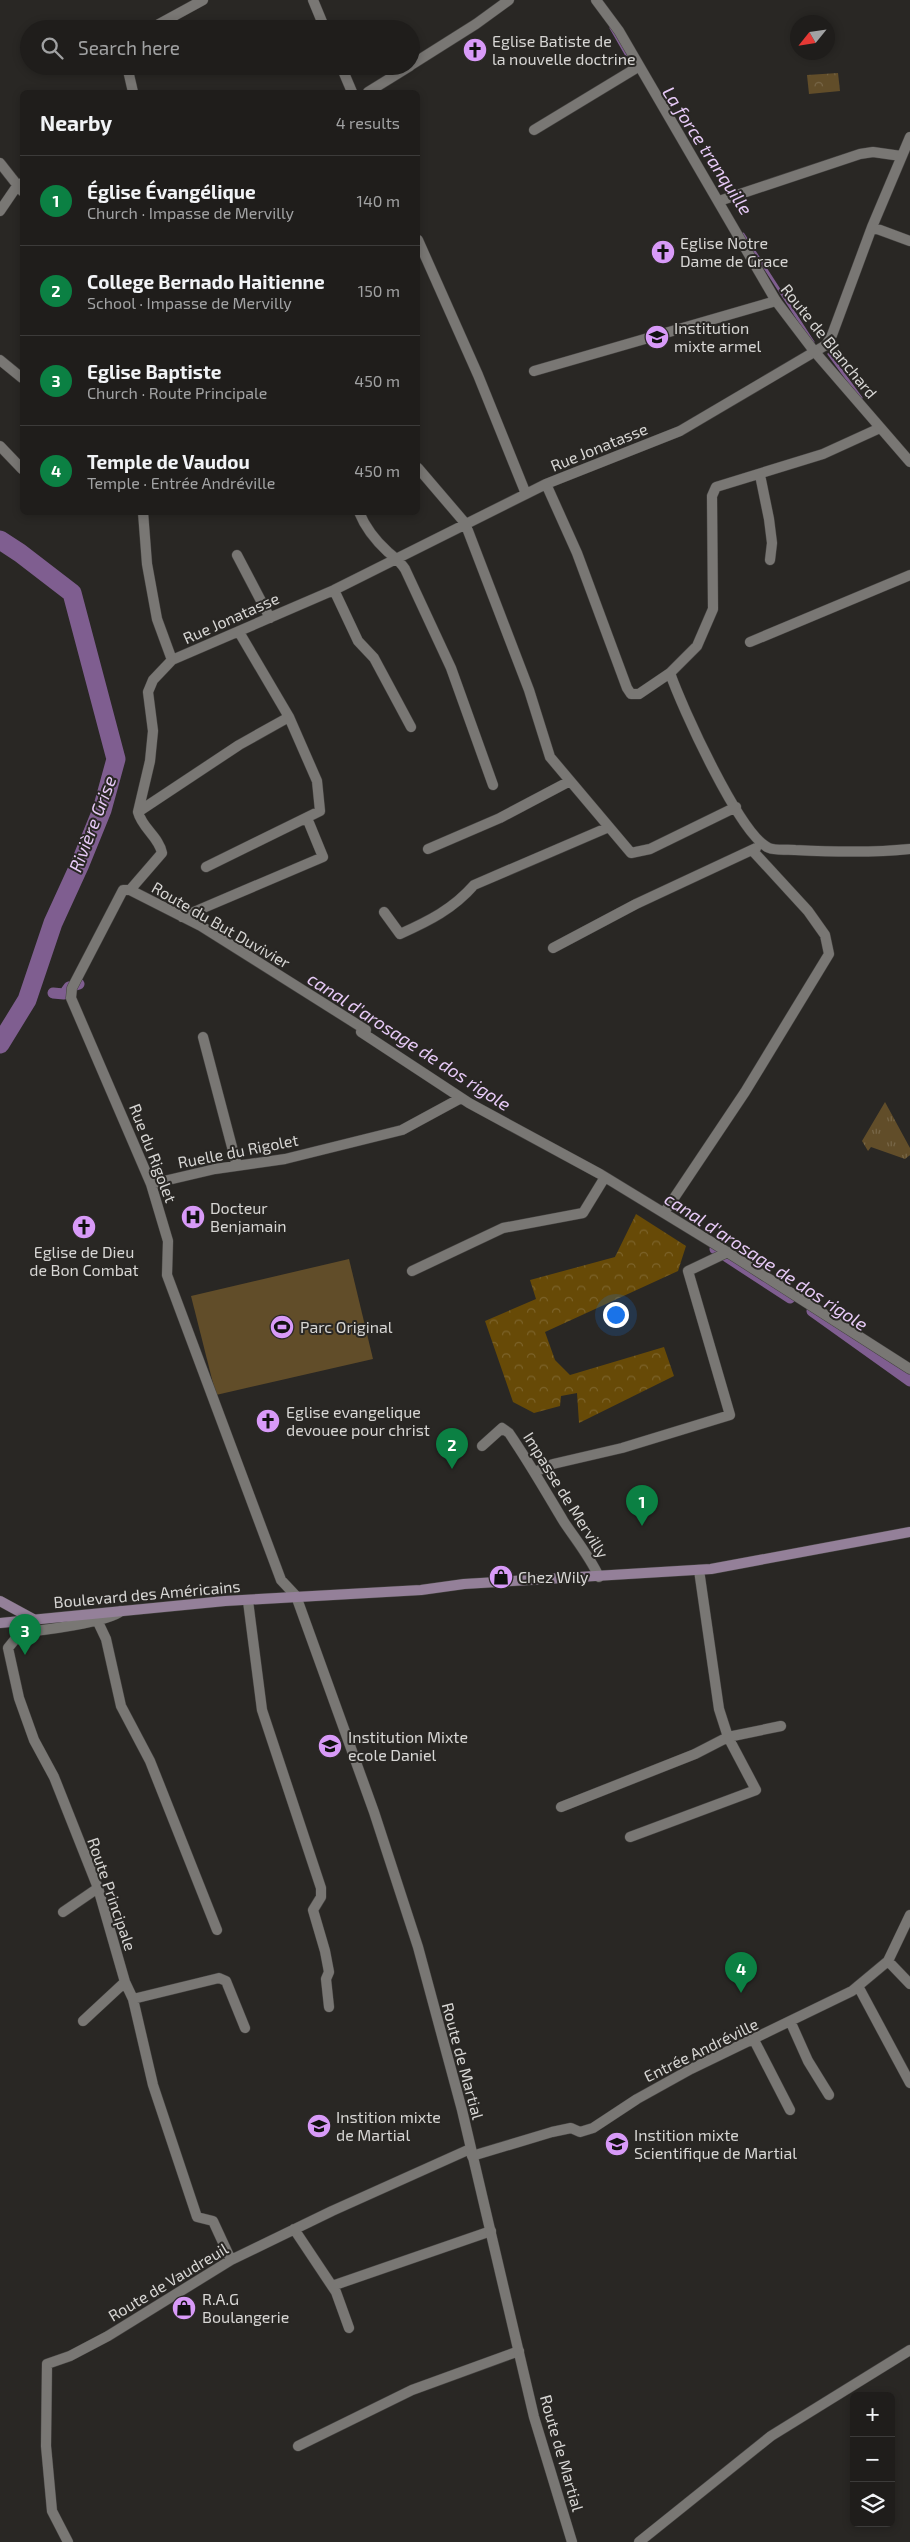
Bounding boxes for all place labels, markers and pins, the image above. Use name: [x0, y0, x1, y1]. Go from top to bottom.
place label: Eglise Batiste de la nouvelle doctrine: [492, 31, 636, 68]
church icon: Eglise Batiste de la nouvelle doctrine: [462, 37, 488, 63]
place label: Eglise Notre Dame de Grace: [680, 233, 788, 270]
church icon: Eglise Notre Dame de Grace: [650, 239, 676, 265]
place label: Institution mixte armel: [674, 318, 761, 355]
school or university icon: Institution mixte armel: [644, 324, 670, 350]
place label: Docteur Benjamain: [210, 1198, 287, 1236]
hospital icon: Docteur Benjamain: [180, 1204, 206, 1230]
church icon: Eglise de Dieu de Bon Combat: [71, 1214, 97, 1240]
place label: Eglise de Dieu de Bon Combat: [29, 1242, 139, 1279]
sports icon: Parc Original: [269, 1314, 295, 1340]
place label: Parc Original: [300, 1317, 393, 1336]
place label: Eglise evangelique devouee pour christ: [286, 1402, 430, 1439]
church icon: Eglise evangelique devouee pour christ: [255, 1408, 281, 1434]
pin: 2: [436, 1428, 468, 1469]
pin: 1: [626, 1485, 658, 1526]
shop icon: Chez Wily: [488, 1564, 514, 1590]
place label: Chez Wily: [518, 1567, 589, 1586]
pin: 3: [9, 1614, 41, 1655]
place label: Institution Mixte ecole Daniel: [348, 1727, 468, 1764]
school or university icon: Institution Mixte ecole Daniel: [317, 1733, 343, 1759]
pin: 4: [725, 1952, 757, 1993]
place label: Instition mixte de Martial: [336, 2107, 441, 2144]
school or university icon: Instition mixte de Martial: [306, 2113, 332, 2139]
place label: Instition mixte Scientifique de Martial: [634, 2125, 797, 2162]
school or university icon: Instition mixte Scientifique de Martial: [604, 2131, 630, 2157]
place label: R.A.G Boulangerie: [202, 2289, 289, 2326]
shop icon: R.A.G Boulangerie: [171, 2295, 197, 2321]

